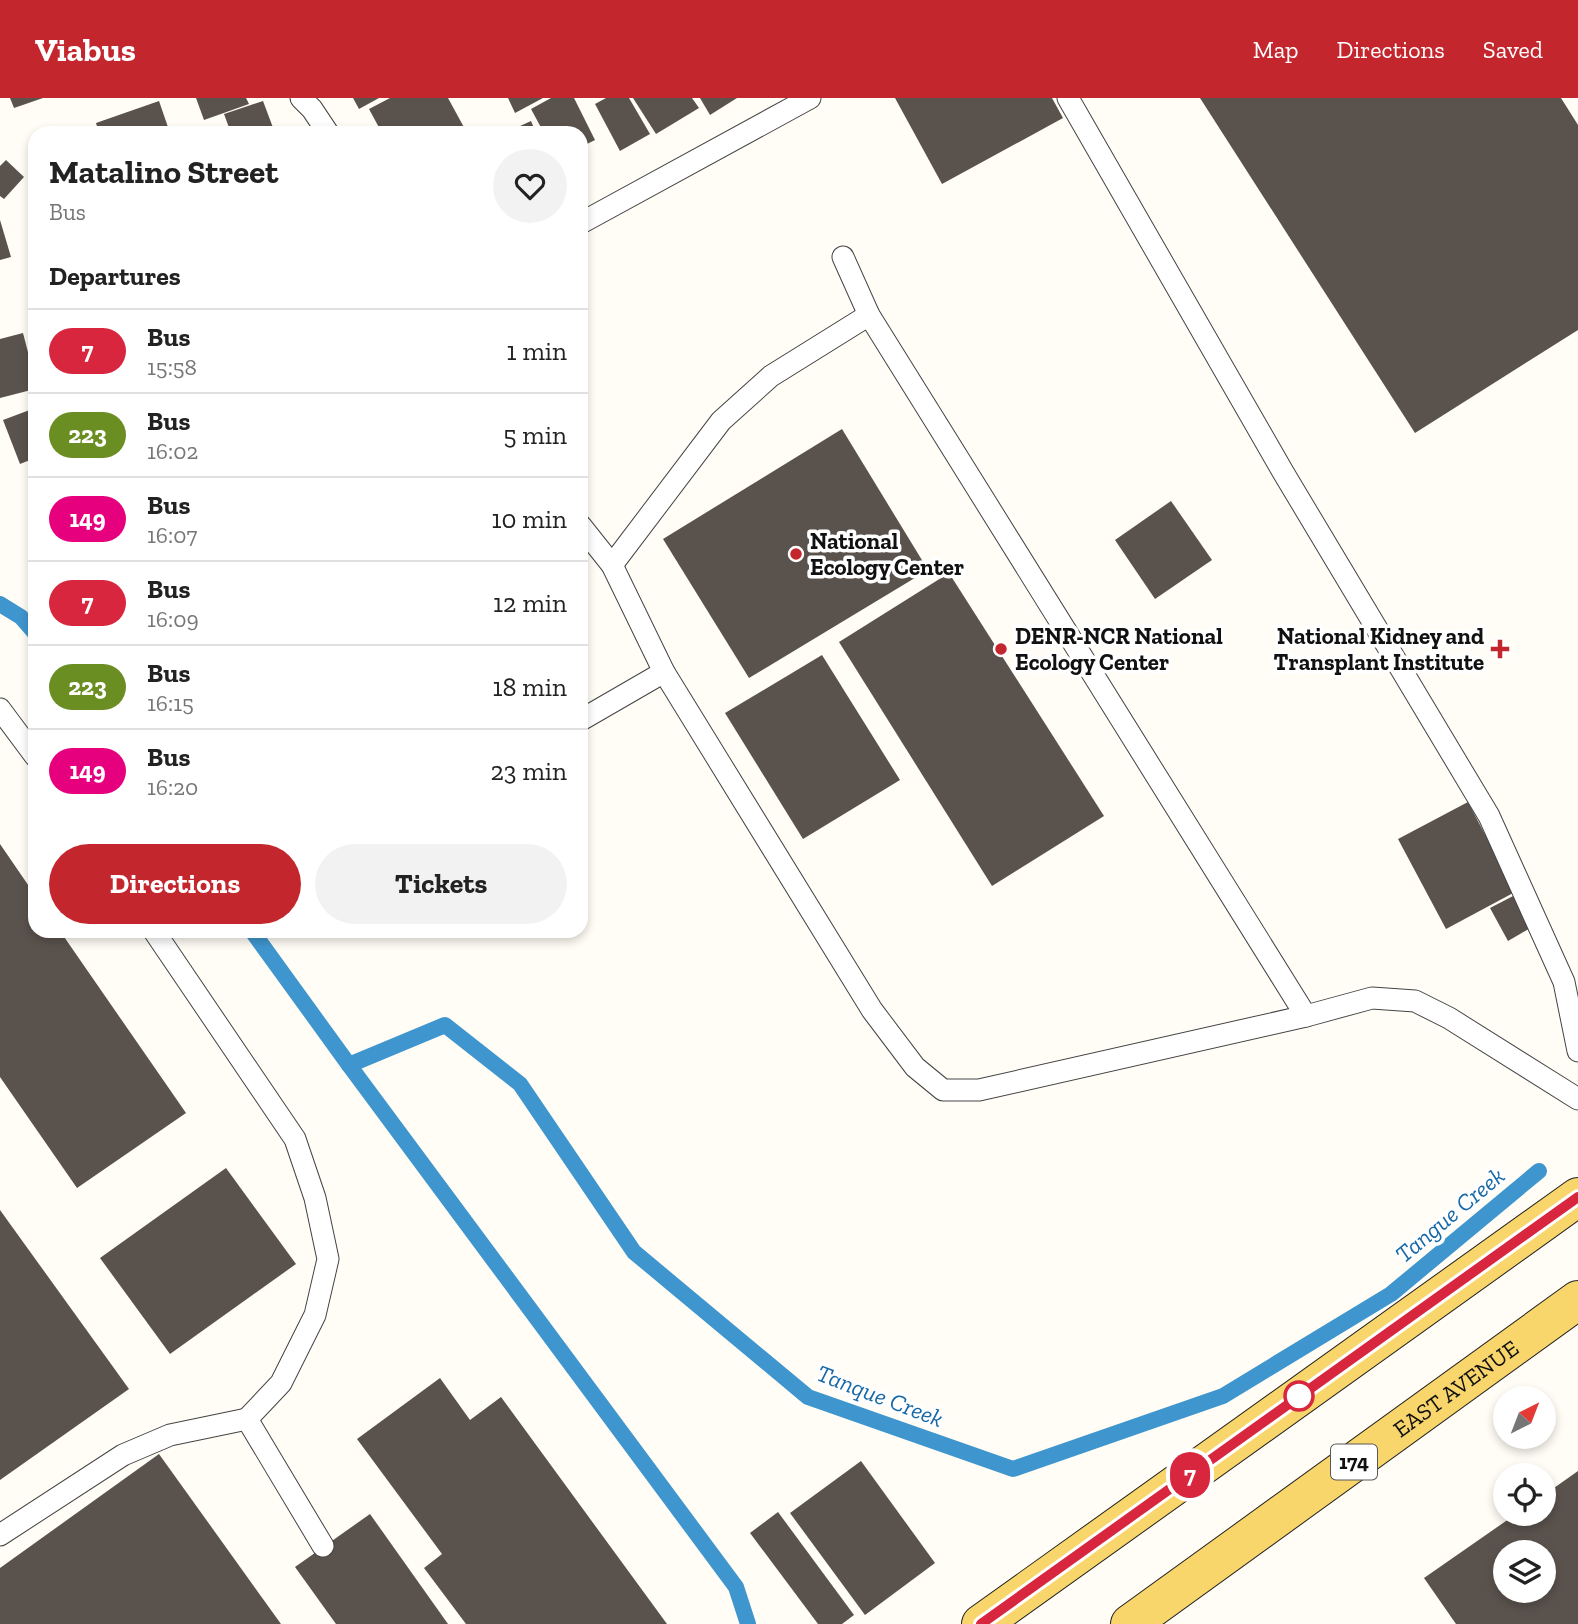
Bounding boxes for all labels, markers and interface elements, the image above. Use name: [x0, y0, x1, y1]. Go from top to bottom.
text: Viabus: [35, 30, 136, 69]
text: Map: [1253, 35, 1299, 64]
text: Directions: [1337, 35, 1445, 64]
text: Saved: [1483, 35, 1543, 64]
button: heart: [493, 149, 567, 223]
text: Matalino Street: [49, 152, 278, 191]
text: Bus: [49, 198, 86, 226]
text: Departures: [49, 260, 181, 292]
text: Bus: [147, 321, 190, 353]
text: 1 min: [506, 335, 567, 367]
text: 7: [82, 336, 93, 365]
text: 15:58: [147, 353, 197, 381]
text: Bus: [147, 405, 190, 437]
text: 5 min: [503, 419, 567, 451]
text: 223: [68, 420, 107, 449]
text: 16:02: [147, 437, 198, 465]
text: Bus: [147, 489, 190, 521]
text: 10 min: [491, 503, 567, 535]
text: 149: [69, 504, 106, 533]
text: 16:07: [147, 521, 197, 549]
place label: National Ecology Center: [810, 527, 964, 581]
marker: National Ecology Center: [788, 546, 804, 562]
text: Bus: [147, 573, 190, 605]
text: 12 min: [493, 587, 567, 619]
text: 7: [82, 588, 93, 617]
text: 16:09: [147, 605, 199, 633]
place label: DENR-NCR National Ecology Center: [1015, 622, 1223, 676]
place label: National Kidney and Transplant Institute: [1274, 622, 1484, 676]
marker: National Kidney and Transplant Institute: [1490, 639, 1510, 659]
marker: DENR-NCR National Ecology Center: [993, 641, 1009, 657]
text: Bus: [147, 657, 190, 689]
text: 18 min: [492, 671, 567, 703]
text: 223: [68, 672, 107, 701]
text: 16:15: [147, 689, 194, 717]
text: Bus: [147, 741, 190, 773]
text: 23 min: [490, 755, 567, 787]
text: 149: [69, 756, 106, 785]
text: 16:20: [147, 773, 198, 801]
button: Directions: [49, 844, 301, 924]
button: Tickets: [315, 844, 567, 924]
water label: Tangue Creek: [1389, 1160, 1510, 1269]
street label: EAST AVENUE: [1388, 1334, 1524, 1443]
water label: Tanque Creek: [813, 1358, 948, 1433]
unlabelled marker: [1284, 1381, 1314, 1411]
north arrow: [1493, 1386, 1556, 1449]
map controls: [1493, 1386, 1556, 1603]
road number: 174: [1331, 1444, 1377, 1480]
line badge: 7: [1167, 1452, 1213, 1498]
text: 7: [1184, 1460, 1196, 1489]
button: locate: [1493, 1463, 1556, 1526]
button: layers: [1493, 1540, 1556, 1603]

